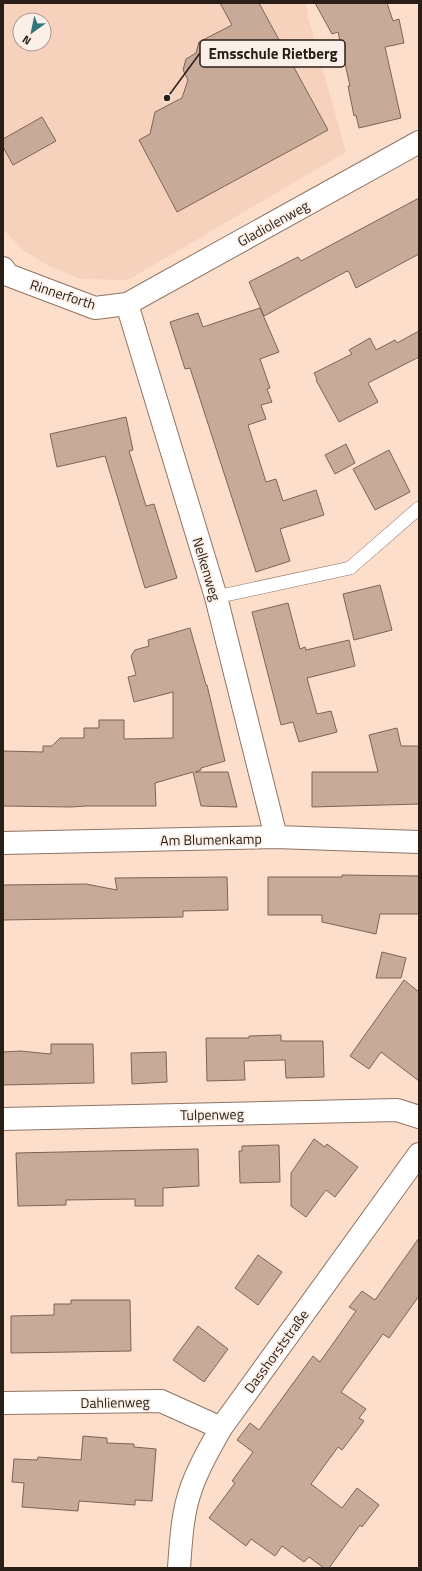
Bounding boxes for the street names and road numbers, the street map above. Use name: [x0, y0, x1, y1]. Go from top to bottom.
street label: Gladiolenweg: [233, 195, 313, 251]
street label: Rinnerforth: [28, 274, 98, 314]
street label: Nelkenweg: [187, 535, 227, 603]
street label: Am Blumenkamp: [160, 828, 262, 850]
street label: Tulpenweg: [180, 1103, 244, 1125]
street label: Dasshorststraße: [239, 1305, 313, 1397]
street label: Dahlienweg: [80, 1391, 150, 1413]

